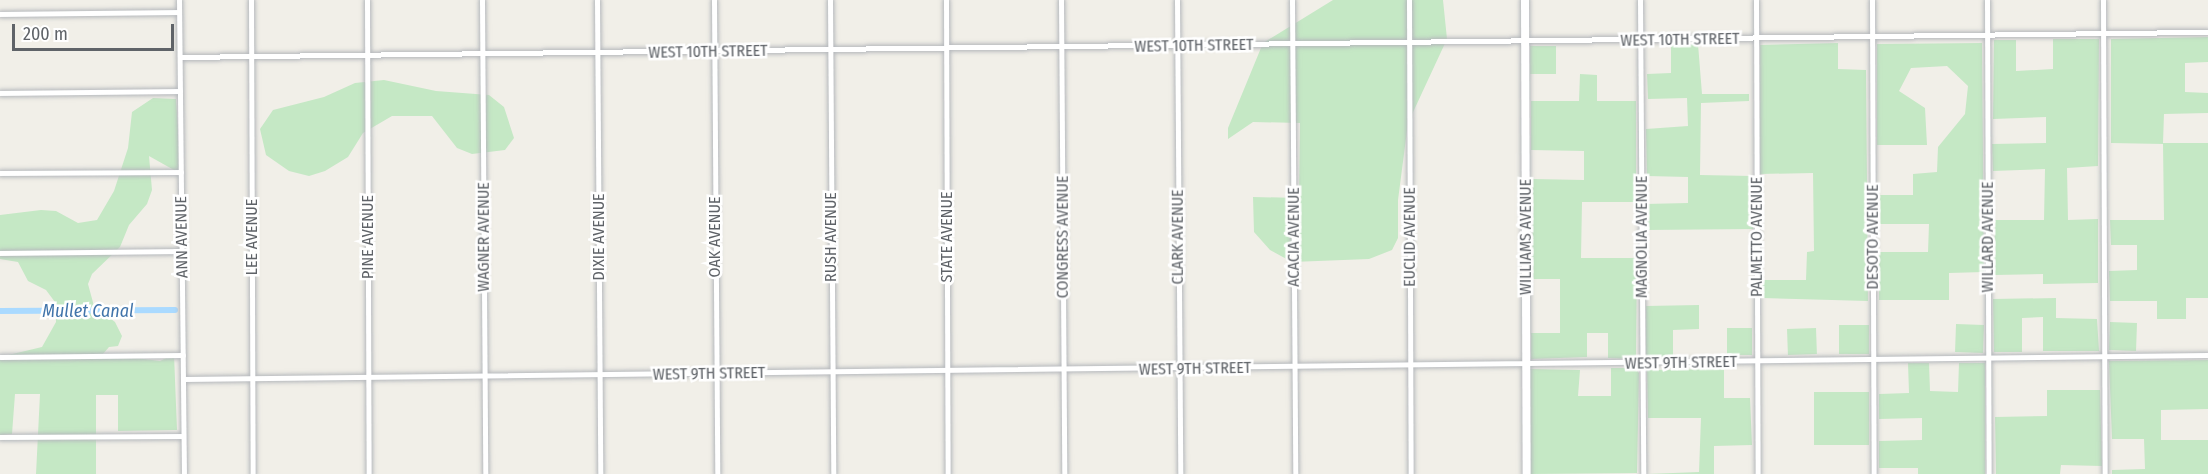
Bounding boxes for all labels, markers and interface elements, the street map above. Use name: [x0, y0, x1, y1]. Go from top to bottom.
scale bar: [15, 12, 177, 50]
text: 200 m: [23, 23, 68, 45]
street label: WEST 10TH STREET: [1620, 29, 1740, 51]
street label: WEST 10TH STREET: [1134, 35, 1254, 57]
street label: WEST 10TH STREET: [648, 41, 768, 63]
street label: CONGRESS AVENUE: [1053, 176, 1073, 298]
street label: MAGNOLIA AVENUE: [1632, 176, 1652, 298]
street label: PALMETTO AVENUE: [1747, 177, 1767, 297]
street label: WILLIAMS AVENUE: [1516, 179, 1536, 295]
street label: WILLARD AVENUE: [1978, 181, 1998, 293]
street label: WAGNER AVENUE: [474, 182, 494, 292]
street label: DESOTO AVENUE: [1863, 184, 1883, 290]
street label: ACACIA AVENUE: [1284, 187, 1304, 287]
street label: EUCLID AVENUE: [1400, 187, 1420, 287]
street label: CLARK AVENUE: [1168, 189, 1188, 285]
street label: RUSH AVENUE: [821, 192, 841, 282]
street label: STATE AVENUE: [937, 192, 957, 282]
street label: DIXIE AVENUE: [589, 193, 609, 281]
street label: PINE AVENUE: [358, 195, 378, 279]
street label: ANN AVENUE: [172, 196, 192, 278]
street label: OAK AVENUE: [705, 197, 725, 277]
street label: LEE AVENUE: [242, 199, 262, 275]
water label: Mullet Canal: [42, 300, 134, 322]
street label: WEST 9TH STREET: [1625, 352, 1737, 374]
street label: WEST 9TH STREET: [1139, 358, 1251, 380]
street label: WEST 9TH STREET: [653, 363, 765, 385]

